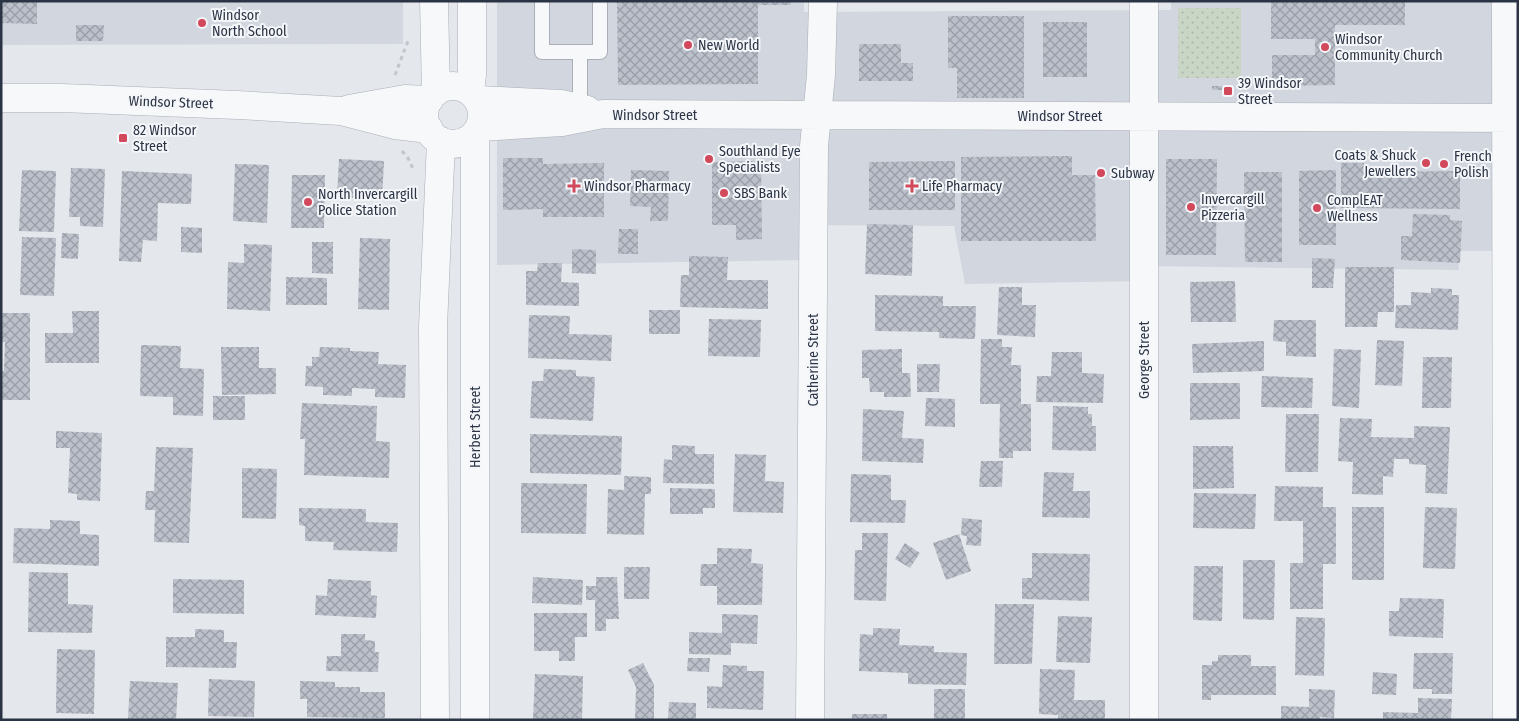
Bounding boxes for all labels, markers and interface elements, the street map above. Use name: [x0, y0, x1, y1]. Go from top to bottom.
place label: Windsor North School: [212, 7, 287, 40]
marker: Windsor North School: [196, 17, 208, 29]
place label: Windsor Community Church: [1335, 31, 1443, 64]
place label: New World: [698, 37, 760, 54]
marker: New World: [682, 39, 694, 51]
marker: Windsor Community Church: [1319, 41, 1331, 53]
place label: 39 Windsor Street: [1238, 75, 1301, 108]
marker: 39 Windsor Street: [1222, 85, 1234, 97]
street label: Windsor Street: [128, 93, 214, 112]
street label: Windsor Street: [613, 107, 698, 124]
street label: Windsor Street: [1018, 108, 1103, 125]
place label: 82 Windsor Street: [133, 122, 197, 155]
marker: 82 Windsor Street: [117, 132, 129, 144]
place label: Southland Eye Specialists: [719, 143, 801, 176]
place label: Coats & Shuck Jewellers: [1334, 147, 1416, 180]
place label: French Polish: [1454, 148, 1492, 181]
marker: Southland Eye Specialists: [703, 153, 715, 165]
marker: Coats & Shuck Jewellers: [1420, 157, 1432, 169]
marker: French Polish: [1438, 158, 1450, 170]
place label: Subway: [1111, 165, 1155, 182]
marker: Subway: [1095, 167, 1107, 179]
place label: Windsor Pharmacy: [584, 178, 691, 195]
place label: Life Pharmacy: [922, 178, 1003, 195]
marker: Windsor Pharmacy: [568, 180, 580, 192]
marker: Life Pharmacy: [906, 180, 918, 192]
place label: SBS Bank: [734, 185, 787, 202]
place label: North Invercargill Police Station: [318, 186, 418, 219]
marker: SBS Bank: [718, 187, 730, 199]
place label: Invercargill Pizzeria: [1201, 191, 1265, 224]
place label: ComplEAT Wellness: [1327, 192, 1383, 225]
marker: North Invercargill Police Station: [302, 196, 314, 208]
marker: Invercargill Pizzeria: [1185, 201, 1197, 213]
marker: ComplEAT Wellness: [1311, 202, 1323, 214]
street label: Catherine Street: [805, 313, 822, 407]
street label: George Street: [1136, 321, 1153, 399]
street label: Herbert Street: [467, 386, 484, 468]

